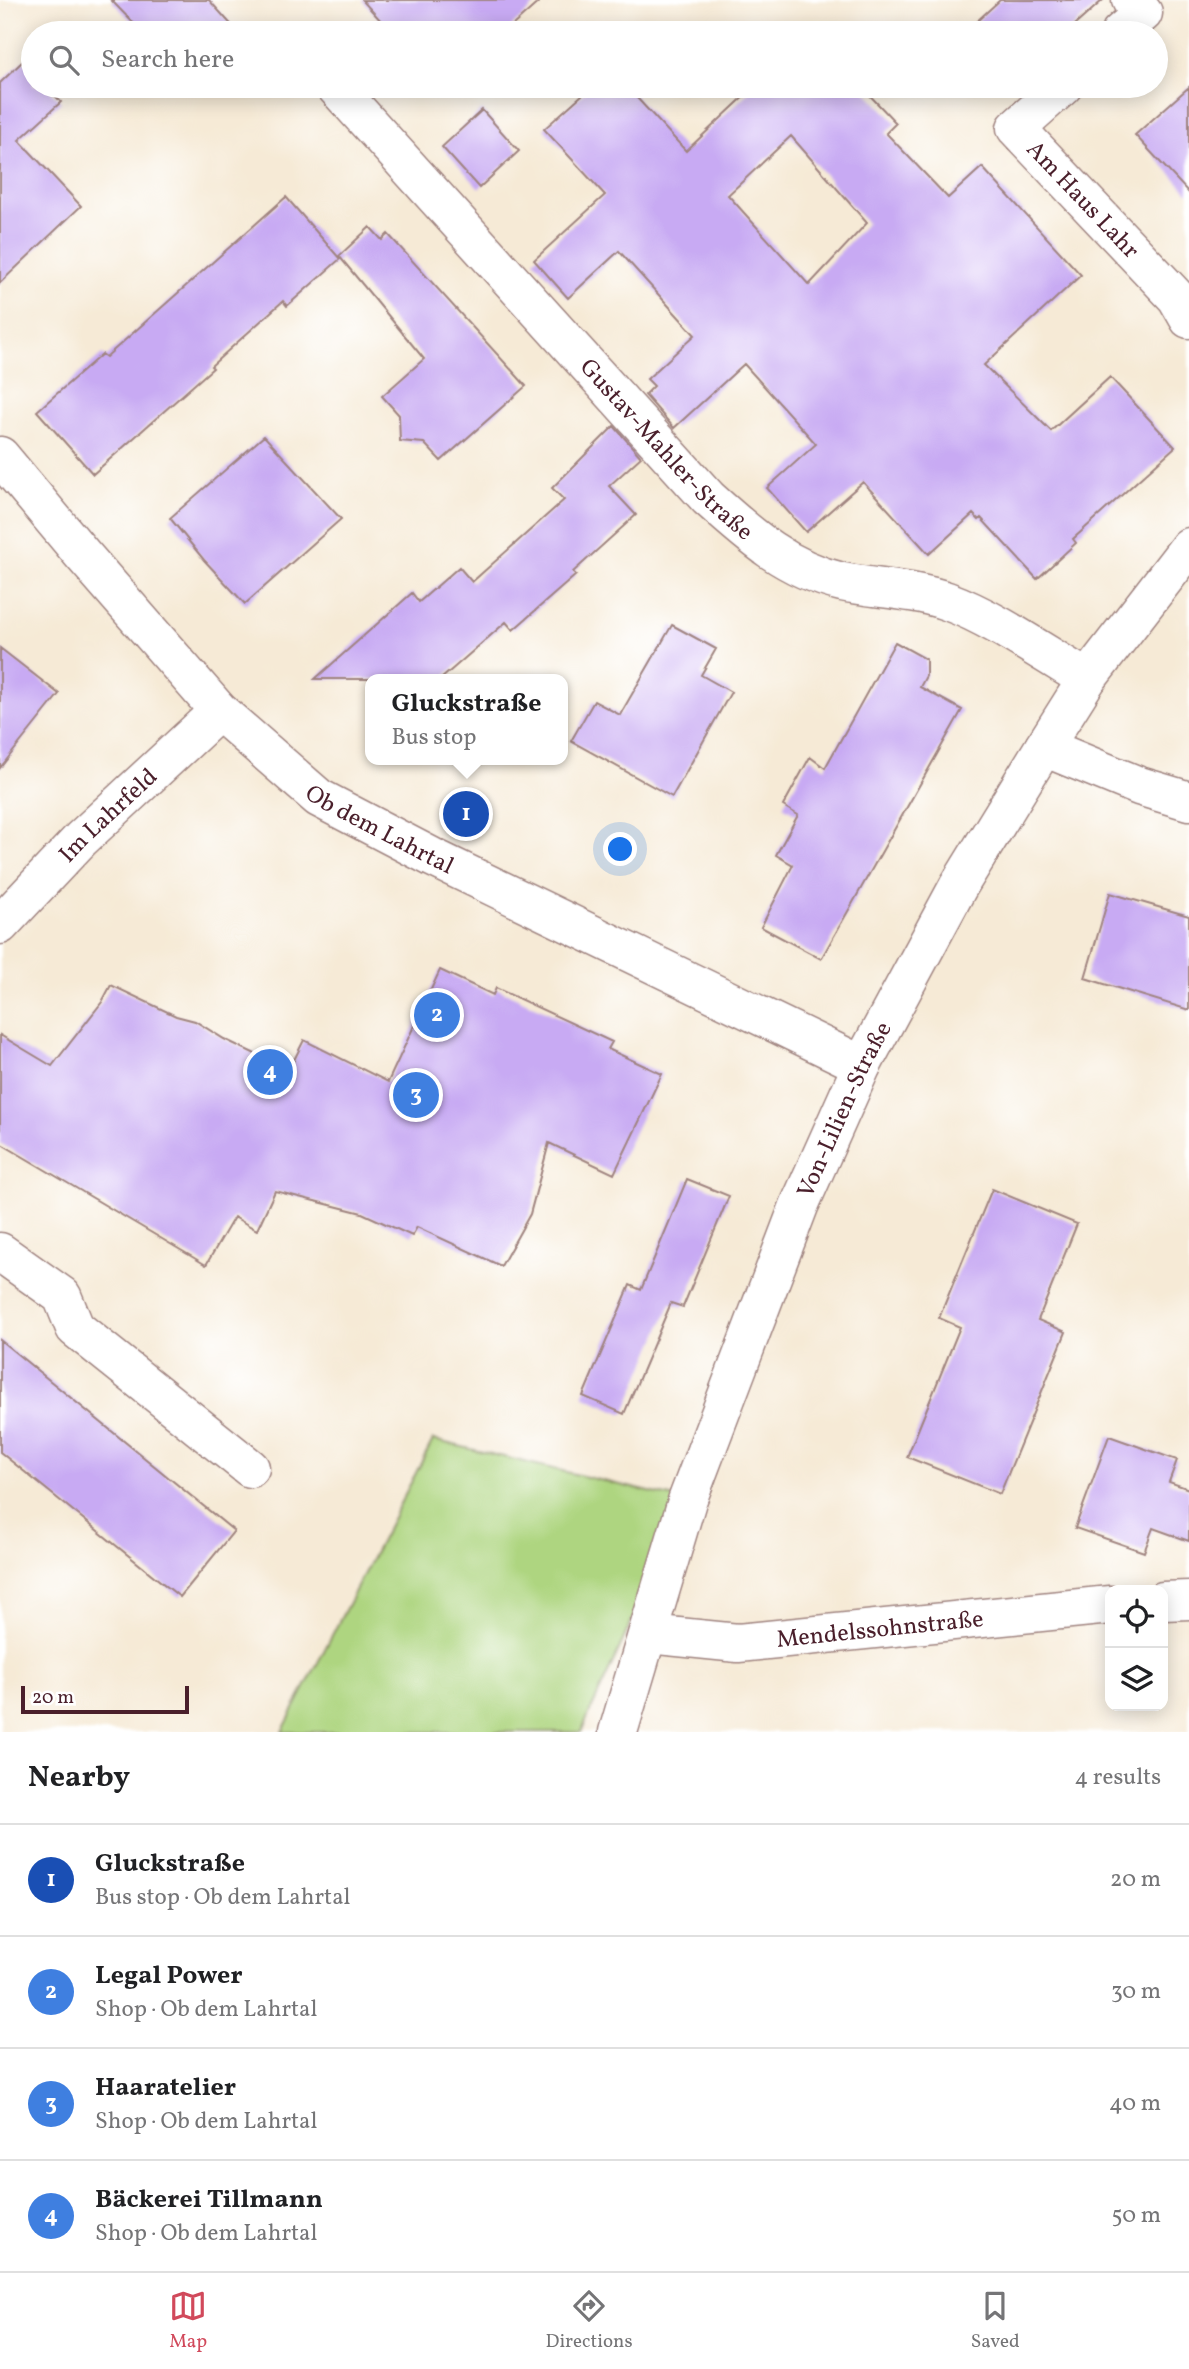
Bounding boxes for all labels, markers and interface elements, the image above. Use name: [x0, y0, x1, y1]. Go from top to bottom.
search box: [21, 21, 1168, 98]
icon: search: [45, 41, 83, 79]
text: Search here: [101, 42, 234, 78]
street label: Am Haus Lahr: [1018, 134, 1146, 267]
street label: Gustav-Mahler-Straße: [571, 352, 760, 549]
popup: [365, 674, 568, 765]
text: Gluckstraße: [392, 686, 541, 722]
text: Bus stop: [392, 722, 476, 754]
street label: Im Lahrfeld: [52, 761, 166, 871]
street label: Ob dem Lahrtal: [296, 778, 459, 884]
pin: 1: [443, 788, 489, 840]
your location: [603, 832, 637, 866]
pin: 2: [414, 989, 460, 1041]
street label: Von-Lilien-Straße: [790, 1016, 901, 1204]
pin: 4: [247, 1046, 293, 1098]
pin: 3: [393, 1069, 439, 1121]
map controls: [1105, 1585, 1168, 1711]
button: locate: [1105, 1585, 1168, 1648]
street label: Mendelssohnstraße: [775, 1603, 985, 1658]
button: layers: [1105, 1648, 1168, 1711]
scale bar: [21, 1683, 189, 1715]
text: 20 m: [32, 1685, 74, 1711]
text: Nearby: [28, 1757, 130, 1799]
text: 4 results: [1075, 1762, 1161, 1794]
text: Gluckstraße: [95, 1846, 245, 1882]
text: 1: [46, 1864, 56, 1896]
text: 20 m: [1110, 1864, 1161, 1896]
text: Bus stop · Ob dem Lahrtal: [95, 1882, 350, 1914]
text: Legal Power: [95, 1958, 243, 1994]
text: 2: [45, 1976, 57, 2008]
text: 30 m: [1111, 1976, 1161, 2008]
text: Shop · Ob dem Lahrtal: [95, 1994, 317, 2026]
text: Haaratelier: [95, 2070, 236, 2106]
text: 3: [45, 2088, 57, 2120]
text: 40 m: [1109, 2088, 1161, 2120]
text: Shop · Ob dem Lahrtal: [95, 2106, 317, 2138]
text: Bäckerei Tillmann: [95, 2182, 323, 2218]
text: 4: [44, 2200, 58, 2232]
text: 50 m: [1112, 2200, 1161, 2232]
text: Shop · Ob dem Lahrtal: [95, 2218, 317, 2250]
tab: Map: [169, 2287, 207, 2355]
tab: Directions: [546, 2287, 633, 2355]
tab: Saved: [971, 2287, 1020, 2355]

